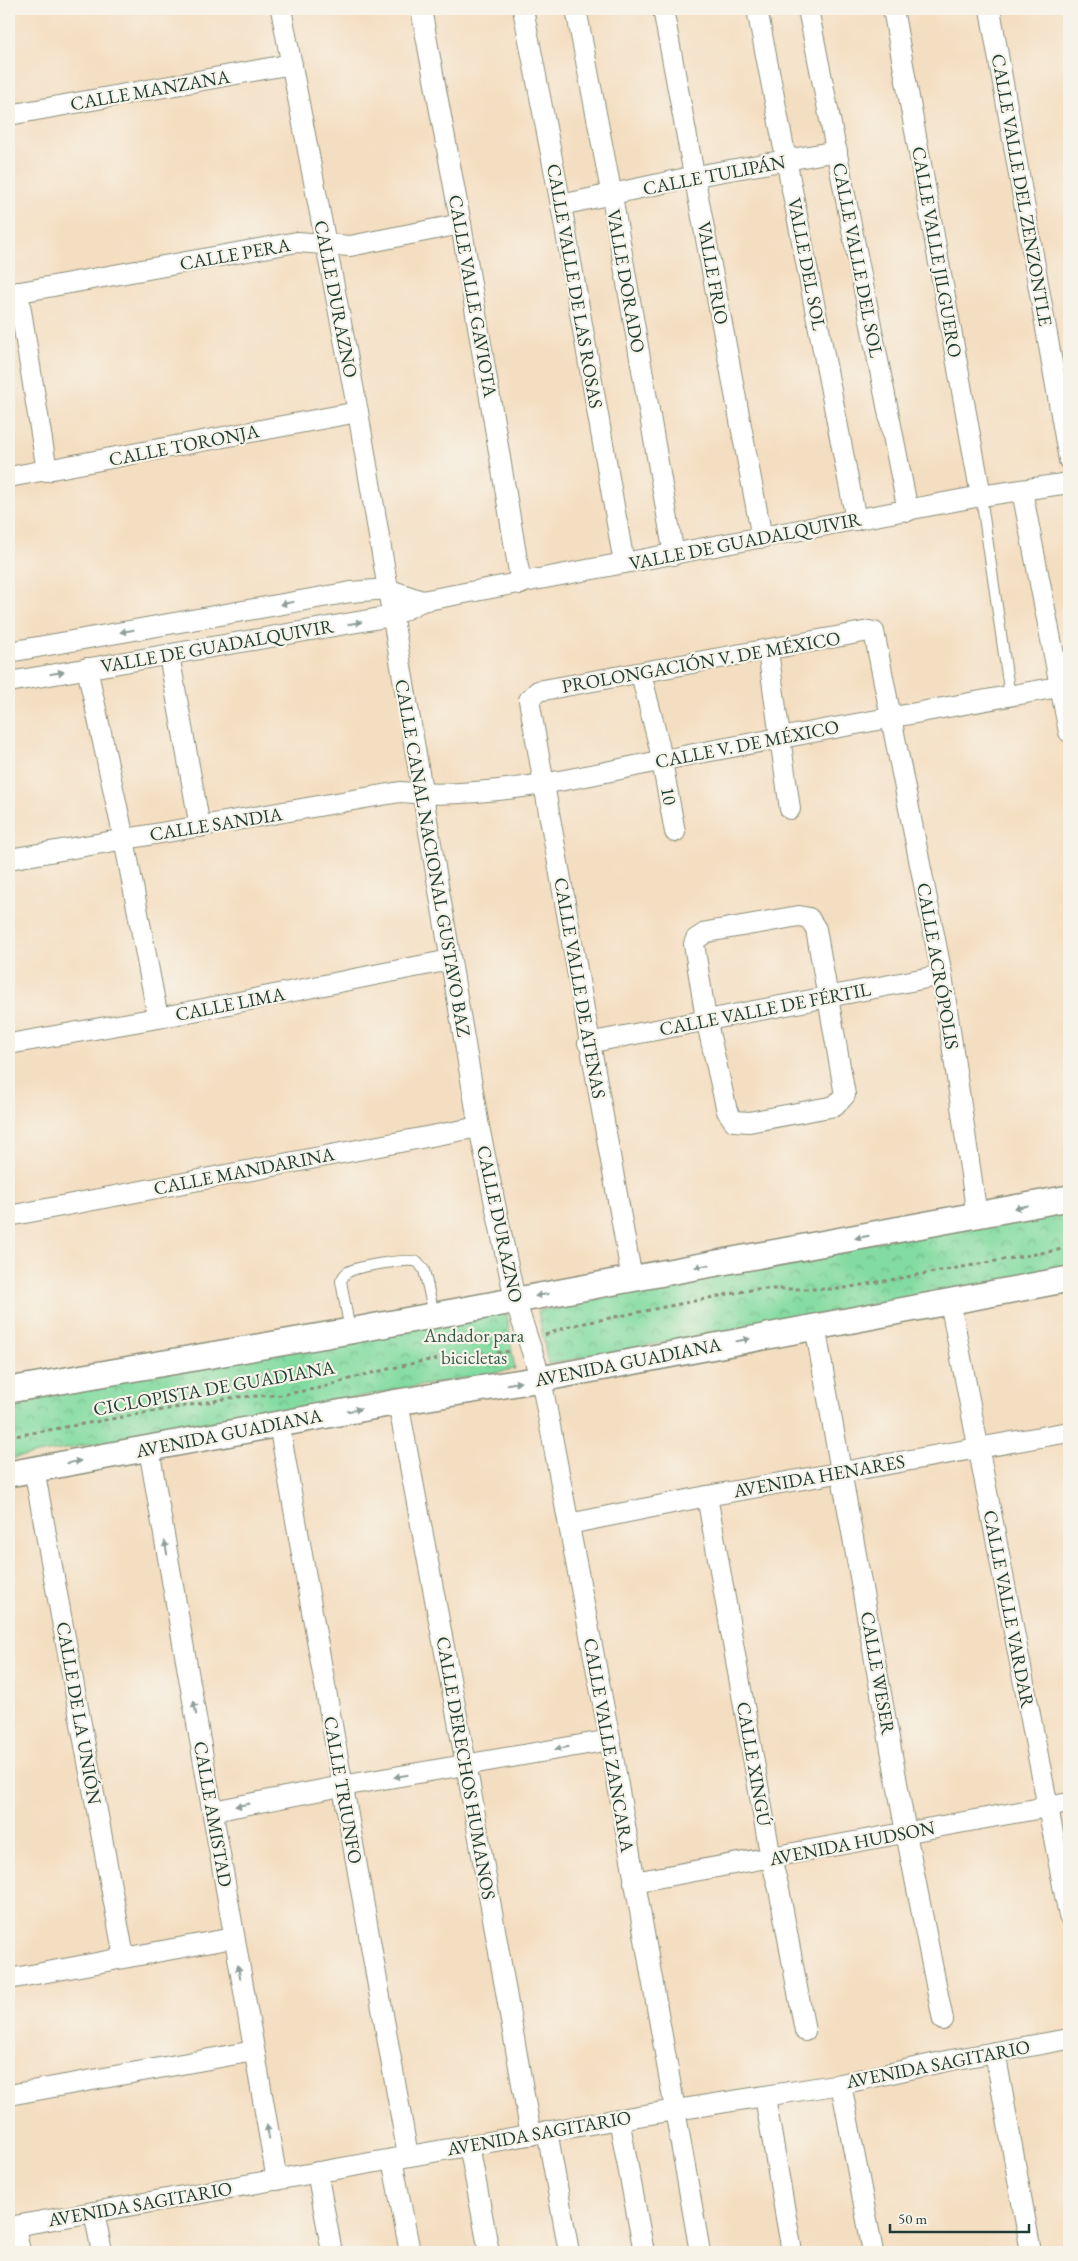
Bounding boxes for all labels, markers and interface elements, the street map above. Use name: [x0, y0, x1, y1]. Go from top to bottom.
street label: CALLE VALLE DEL ZENZONTLE: [986, 52, 1058, 328]
street label: CALLE MANZANA: [68, 64, 233, 116]
street label: CALLE VALLE JILGUERO: [906, 144, 968, 360]
street label: CALLE TULIPÁN: [641, 149, 787, 201]
street label: CALLE VALLE DEL SOL: [827, 160, 889, 360]
street label: CALLE VALLE DE LAS ROSAS: [541, 162, 609, 410]
street label: CALLE VALLE GAVIOTA: [443, 193, 503, 400]
street label: VALLE DEL SOL: [782, 196, 832, 332]
street label: VALLE DORADO: [601, 207, 651, 355]
street label: CALLE DURAZNO: [308, 218, 364, 380]
street label: VALLE FRIO: [692, 219, 734, 327]
street label: CALLE PERA: [178, 232, 293, 276]
street label: CALLE TORONJA: [107, 418, 262, 472]
street label: VALLE DE GUADALQUIVIR: [627, 506, 864, 576]
one-way arrow: [278, 600, 294, 608]
street label: VALLE DE GUADALQUIVIR: [99, 613, 336, 679]
one-way arrow: [347, 618, 363, 626]
street label: PROLONGACIÓN V. DE MÉXICO: [560, 625, 842, 699]
one-way arrow: [118, 628, 134, 636]
one-way arrow: [49, 669, 65, 677]
street label: CALLE CANAL NACIONAL GUSTAVO BAZ: [389, 677, 477, 1039]
street label: CALLE V. DE MÉXICO: [653, 714, 841, 774]
street label: 10: [655, 785, 683, 807]
street label: CALLE SANDIA: [148, 801, 285, 847]
street label: CALLE VALLE DE ATENAS: [548, 875, 612, 1101]
street label: CALLE ACRÓPOLIS: [911, 881, 965, 1051]
street label: CALLE VALLE DE FÉRTIL: [657, 976, 873, 1042]
street label: CALLE LIMA: [173, 981, 288, 1027]
street label: CALLE MANDARINA: [151, 1141, 337, 1201]
street label: CALLE DURAZNO: [471, 1143, 529, 1305]
one-way arrow: [1013, 1204, 1029, 1212]
one-way arrow: [853, 1234, 869, 1242]
one-way arrow: [693, 1263, 709, 1271]
one-way arrow: [534, 1292, 550, 1300]
park label: Andador para bicicletas: [423, 1323, 525, 1370]
street label: AVENIDA GUADIANA: [532, 1332, 724, 1393]
one-way arrow: [735, 1335, 751, 1343]
street label: CICLOPISTA DE GUADIANA: [91, 1354, 338, 1422]
one-way arrow: [507, 1379, 523, 1387]
street label: AVENIDA GUADIANA: [133, 1403, 325, 1464]
one-way arrow: [347, 1406, 362, 1414]
street label: AVENIDA HENARES: [730, 1449, 907, 1504]
one-way arrow: [66, 1458, 82, 1466]
street label: CALLE VALLE VARDAR: [978, 1508, 1041, 1710]
one-way arrow: [162, 1540, 170, 1556]
street label: CALLE WESER: [855, 1609, 901, 1737]
street label: CALLE DE LA UNIÓN: [51, 1620, 107, 1806]
street label: CALLE DERECHOS HUMANOS: [431, 1634, 501, 1902]
street label: CALLE VALLE ZANCARA: [578, 1636, 640, 1855]
one-way arrow: [190, 1700, 198, 1716]
street label: CALLE XINGÚ: [731, 1700, 777, 1828]
street label: CALLE TRIUNFO: [318, 1714, 368, 1866]
street label: CALLE AMISTAD: [188, 1739, 238, 1889]
one-way arrow: [553, 1745, 569, 1753]
one-way arrow: [393, 1772, 409, 1780]
one-way arrow: [233, 1802, 249, 1810]
street label: AVENIDA HUDSON: [766, 1815, 937, 1872]
one-way arrow: [235, 1963, 243, 1979]
street label: AVENIDA SAGITARIO: [843, 2034, 1032, 2094]
street label: AVENIDA SAGITARIO: [444, 2104, 633, 2162]
one-way arrow: [264, 2123, 272, 2139]
street label: AVENIDA SAGITARIO: [45, 2175, 234, 2233]
scale bar: [890, 2201, 1029, 2233]
text: 50 m: [898, 2209, 927, 2228]

